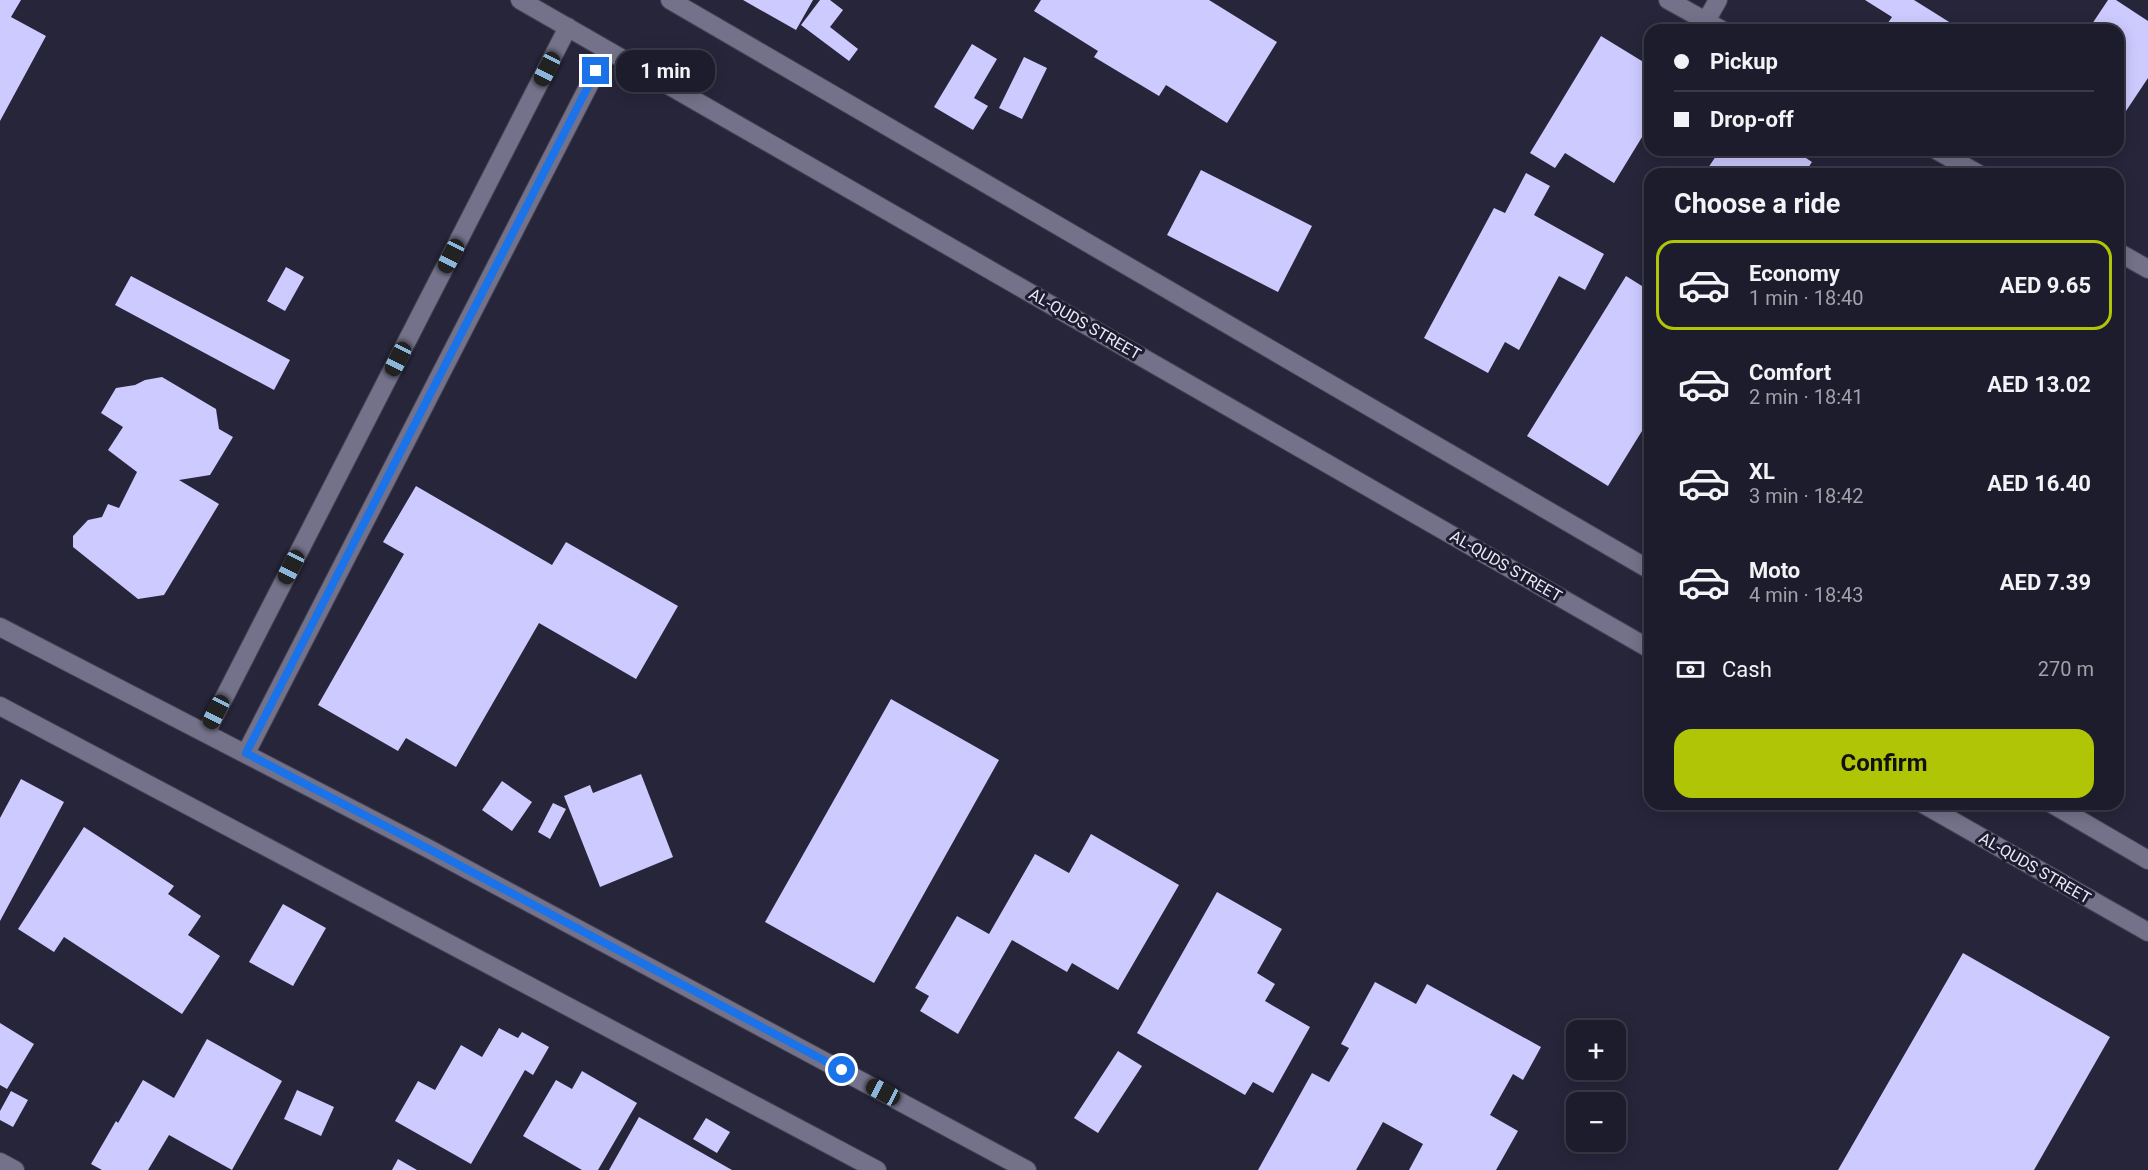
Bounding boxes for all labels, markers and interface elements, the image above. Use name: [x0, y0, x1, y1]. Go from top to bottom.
car: [531, 49, 563, 89]
text: Pickup: [1710, 49, 1778, 74]
callout: 1 min: [617, 50, 716, 92]
route end: [582, 57, 609, 84]
text: 1 min: [640, 59, 691, 83]
text: Drop-off: [1710, 107, 1794, 132]
text: Choose a ride: [1674, 188, 1840, 220]
car: [435, 236, 467, 276]
icon: car: [1677, 258, 1731, 312]
text: Economy: [1749, 261, 1840, 286]
text: AED 9.65: [2000, 273, 2091, 298]
street label: AL-QUDS STREET: [1026, 284, 1145, 364]
text: 1 min · 18:40: [1749, 286, 1864, 310]
car: [382, 339, 414, 379]
icon: car: [1677, 357, 1731, 411]
text: Comfort: [1749, 360, 1831, 385]
text: AED 13.02: [1987, 372, 2091, 397]
text: 2 min · 18:41: [1749, 385, 1864, 409]
icon: car: [1677, 456, 1731, 510]
text: XL: [1749, 459, 1775, 484]
text: AED 16.40: [1987, 471, 2091, 496]
text: 3 min · 18:42: [1749, 484, 1864, 508]
street label: AL-QUDS STREET: [1447, 526, 1566, 606]
car: [275, 547, 307, 587]
icon: car: [1677, 555, 1731, 609]
text: Moto: [1749, 558, 1800, 583]
text: AED 7.39: [2000, 570, 2091, 595]
text: 4 min · 18:43: [1749, 583, 1864, 607]
icon: cash: [1674, 653, 1707, 686]
text: Cash: [1722, 657, 1772, 682]
text: 270 m: [2038, 657, 2094, 681]
car: [200, 692, 232, 732]
button: Confirm: [1674, 729, 2094, 798]
street label: AL-QUDS STREET: [1976, 828, 2095, 908]
map controls: [1566, 1020, 1626, 1152]
button: +: [1566, 1020, 1626, 1080]
route start: [828, 1056, 855, 1083]
car: [863, 1076, 903, 1108]
button: −: [1566, 1092, 1626, 1152]

